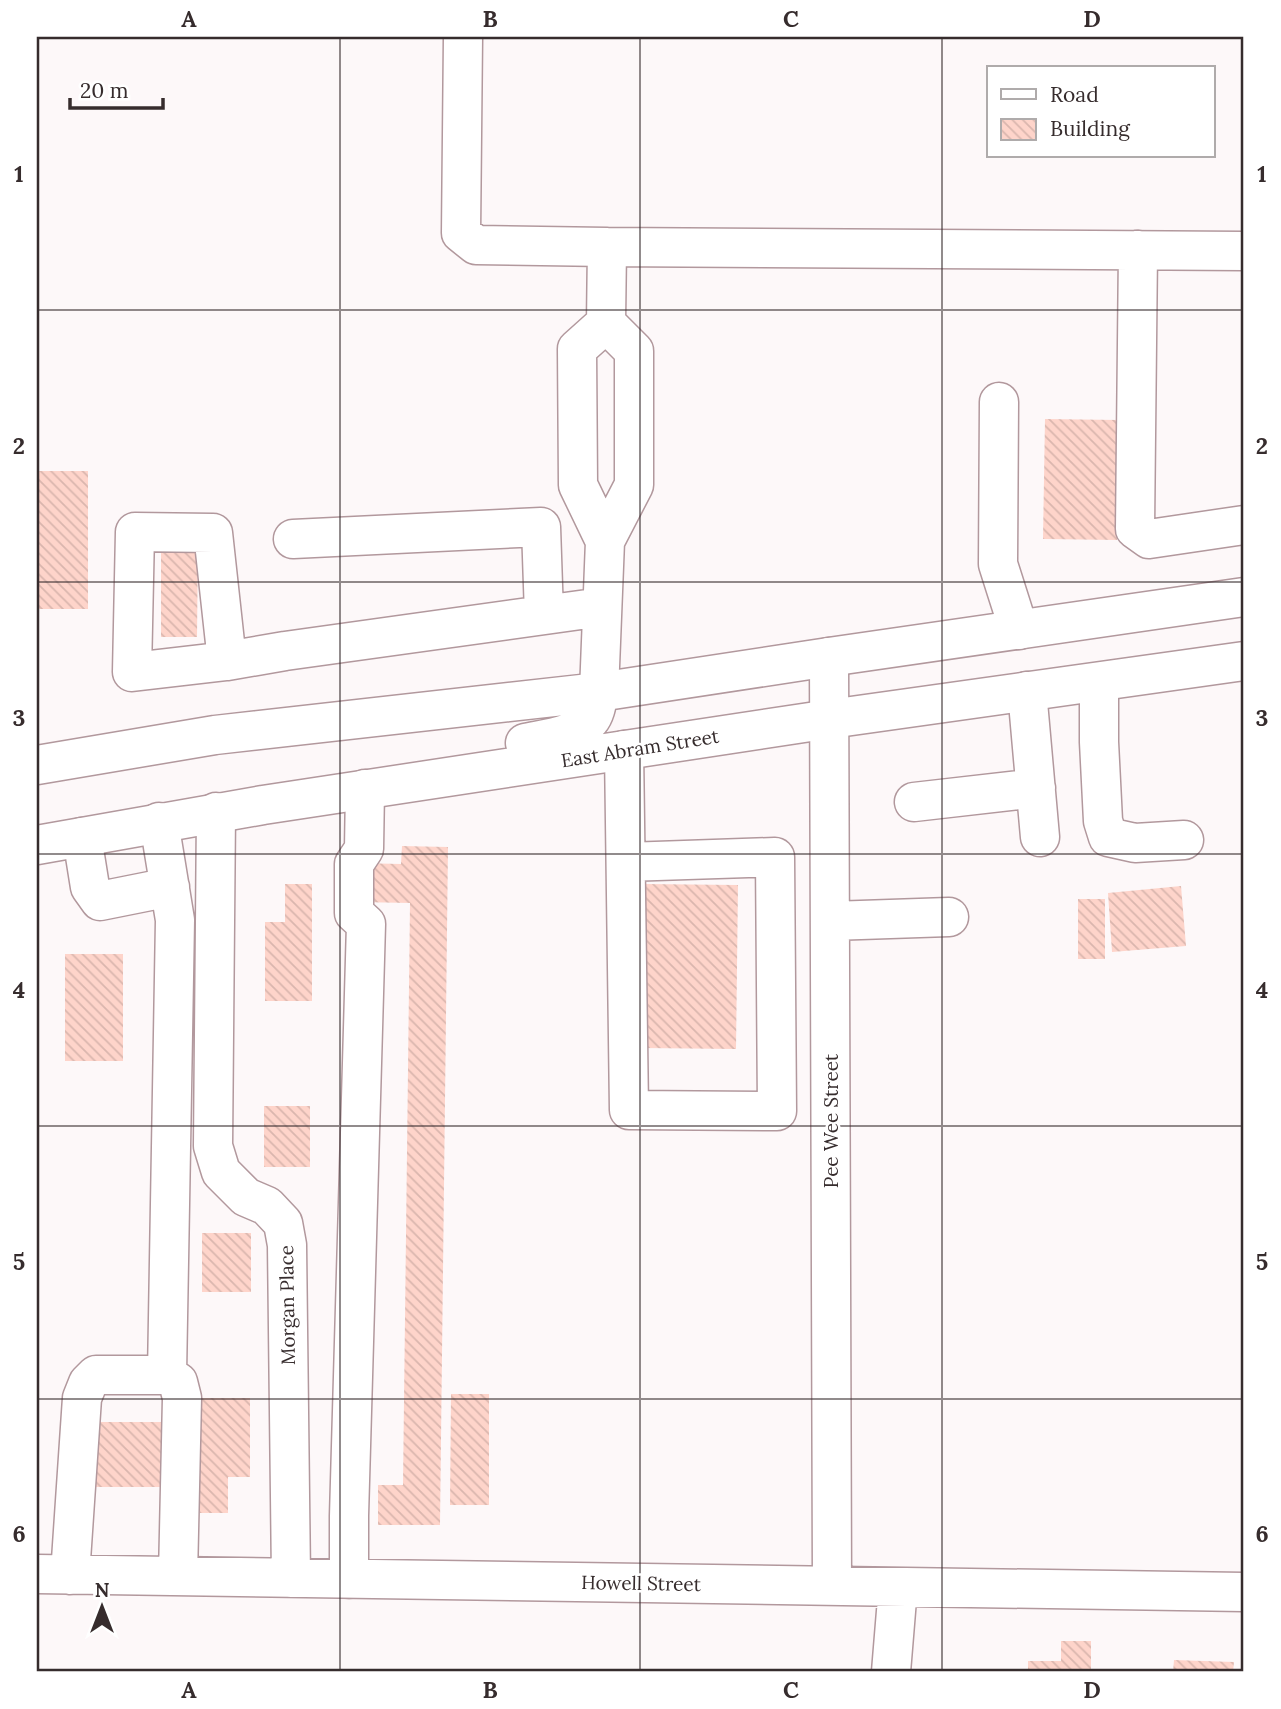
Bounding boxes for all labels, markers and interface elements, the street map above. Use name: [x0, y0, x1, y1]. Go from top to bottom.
text: A: [181, 4, 197, 33]
text: B: [482, 4, 498, 33]
text: C: [783, 4, 799, 33]
text: D: [1083, 4, 1101, 33]
scale bar: [70, 66, 163, 110]
legend: [987, 66, 1214, 158]
text: 20 m: [80, 77, 129, 104]
text: Road: [1050, 81, 1099, 108]
text: Building: [1050, 115, 1130, 142]
text: 1: [14, 159, 24, 188]
text: 1: [1257, 159, 1267, 188]
text: 2: [13, 431, 25, 460]
text: 2: [1256, 431, 1268, 460]
text: 3: [13, 703, 25, 732]
text: 3: [1256, 703, 1268, 732]
street label: East Abram Street: [559, 724, 721, 772]
text: 4: [13, 975, 25, 1004]
text: 4: [1256, 975, 1268, 1004]
street label: Pee Wee Street: [819, 1053, 843, 1188]
street label: Morgan Place: [274, 1245, 300, 1365]
text: 5: [13, 1247, 25, 1276]
text: 5: [1256, 1247, 1268, 1276]
text: 6: [12, 1519, 26, 1548]
text: 6: [1255, 1519, 1269, 1548]
street label: Howell Street: [581, 1570, 702, 1596]
north arrow: [66, 1572, 136, 1642]
text: N: [95, 1578, 110, 1602]
text: A: [181, 1675, 197, 1704]
text: B: [482, 1675, 498, 1704]
text: C: [783, 1675, 799, 1704]
text: D: [1083, 1675, 1101, 1704]

